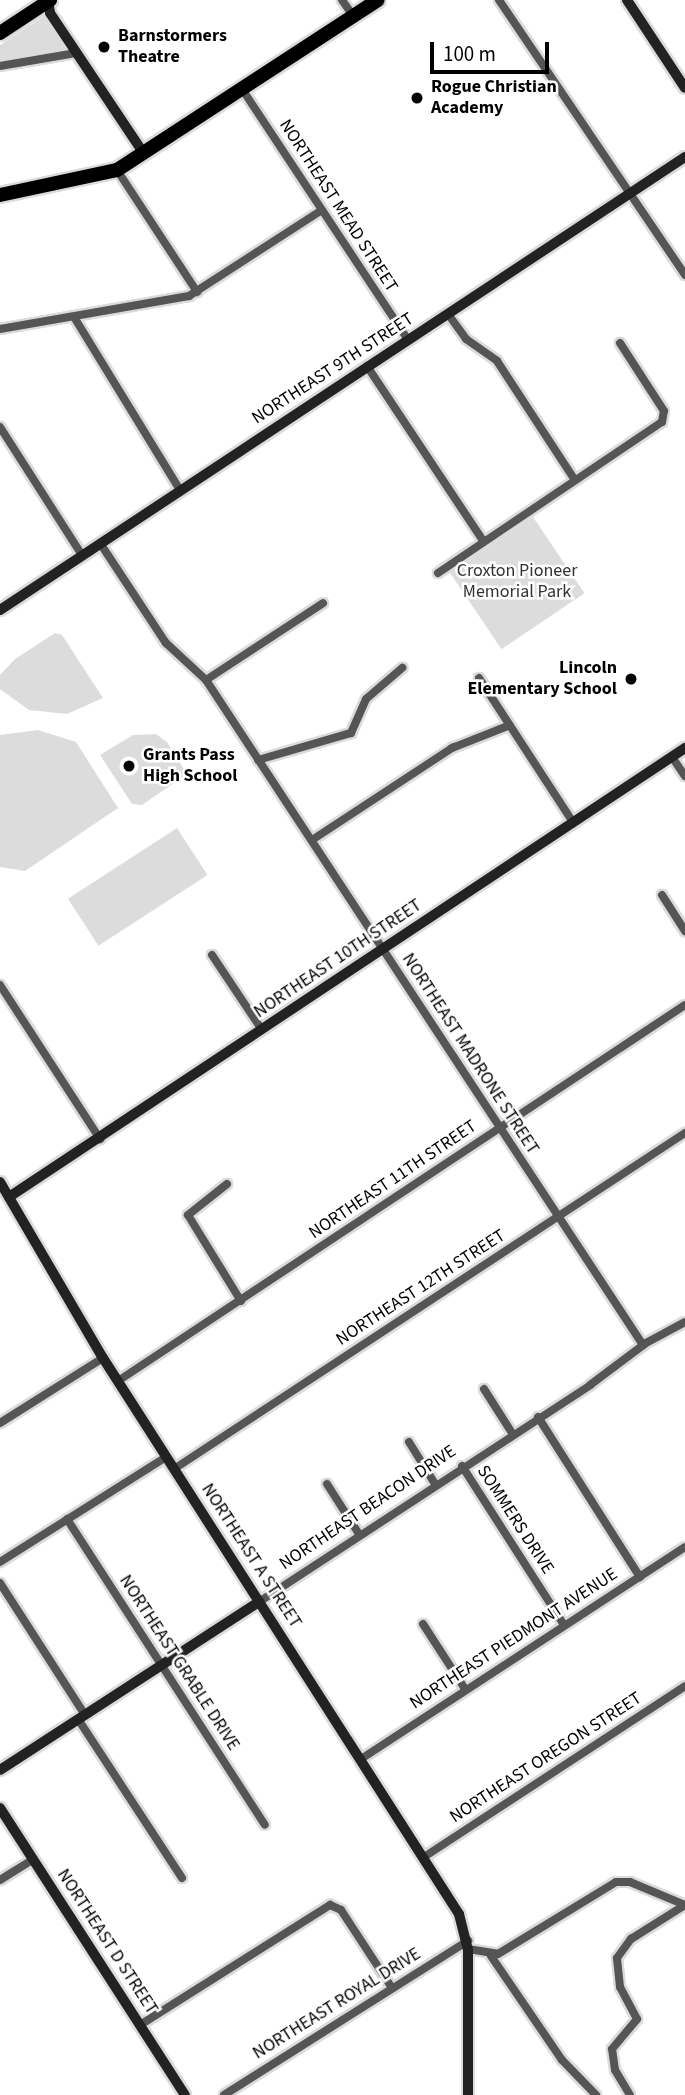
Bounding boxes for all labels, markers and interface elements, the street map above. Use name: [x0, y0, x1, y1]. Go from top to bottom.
place label: Barnstormers Theatre: [118, 26, 227, 68]
scale bar: [433, 28, 552, 72]
marker: Barnstormers Theatre: [96, 39, 112, 55]
text: 100 m: [443, 39, 496, 69]
place label: Rogue Christian Academy: [431, 77, 557, 119]
marker: Rogue Christian Academy: [409, 90, 425, 106]
street label: NORTHEAST MEAD STREET: [274, 116, 402, 296]
street label: NORTHEAST 9TH STREET: [248, 309, 418, 429]
park label: Croxton Pioneer Memorial Park: [457, 561, 577, 604]
place label: Lincoln Elementary School: [467, 658, 617, 700]
marker: Lincoln Elementary School: [623, 671, 639, 687]
place label: Grants Pass High School: [143, 745, 237, 788]
marker: Grants Pass High School: [121, 758, 137, 774]
street label: NORTHEAST 10TH STREET: [250, 895, 426, 1023]
street label: NORTHEAST MADRONE STREET: [397, 949, 543, 1159]
street label: NORTHEAST 11TH STREET: [305, 1116, 481, 1244]
street label: NORTHEAST 12TH STREET: [332, 1225, 510, 1351]
street label: NORTHEAST BEACON DRIVE: [276, 1441, 460, 1575]
street label: SOMMERS DRIVE: [472, 1462, 558, 1578]
street label: NORTHEAST A STREET: [196, 1480, 306, 1632]
street label: NORTHEAST PIEDMONT AVENUE: [406, 1564, 622, 1714]
street label: NORTHEAST GRABLE DRIVE: [114, 1571, 244, 1755]
street label: NORTHEAST OREGON STREET: [446, 1688, 646, 1828]
street label: NORTHEAST D STREET: [52, 1865, 162, 2019]
street label: NORTHEAST ROYAL DRIVE: [249, 1943, 425, 2065]

